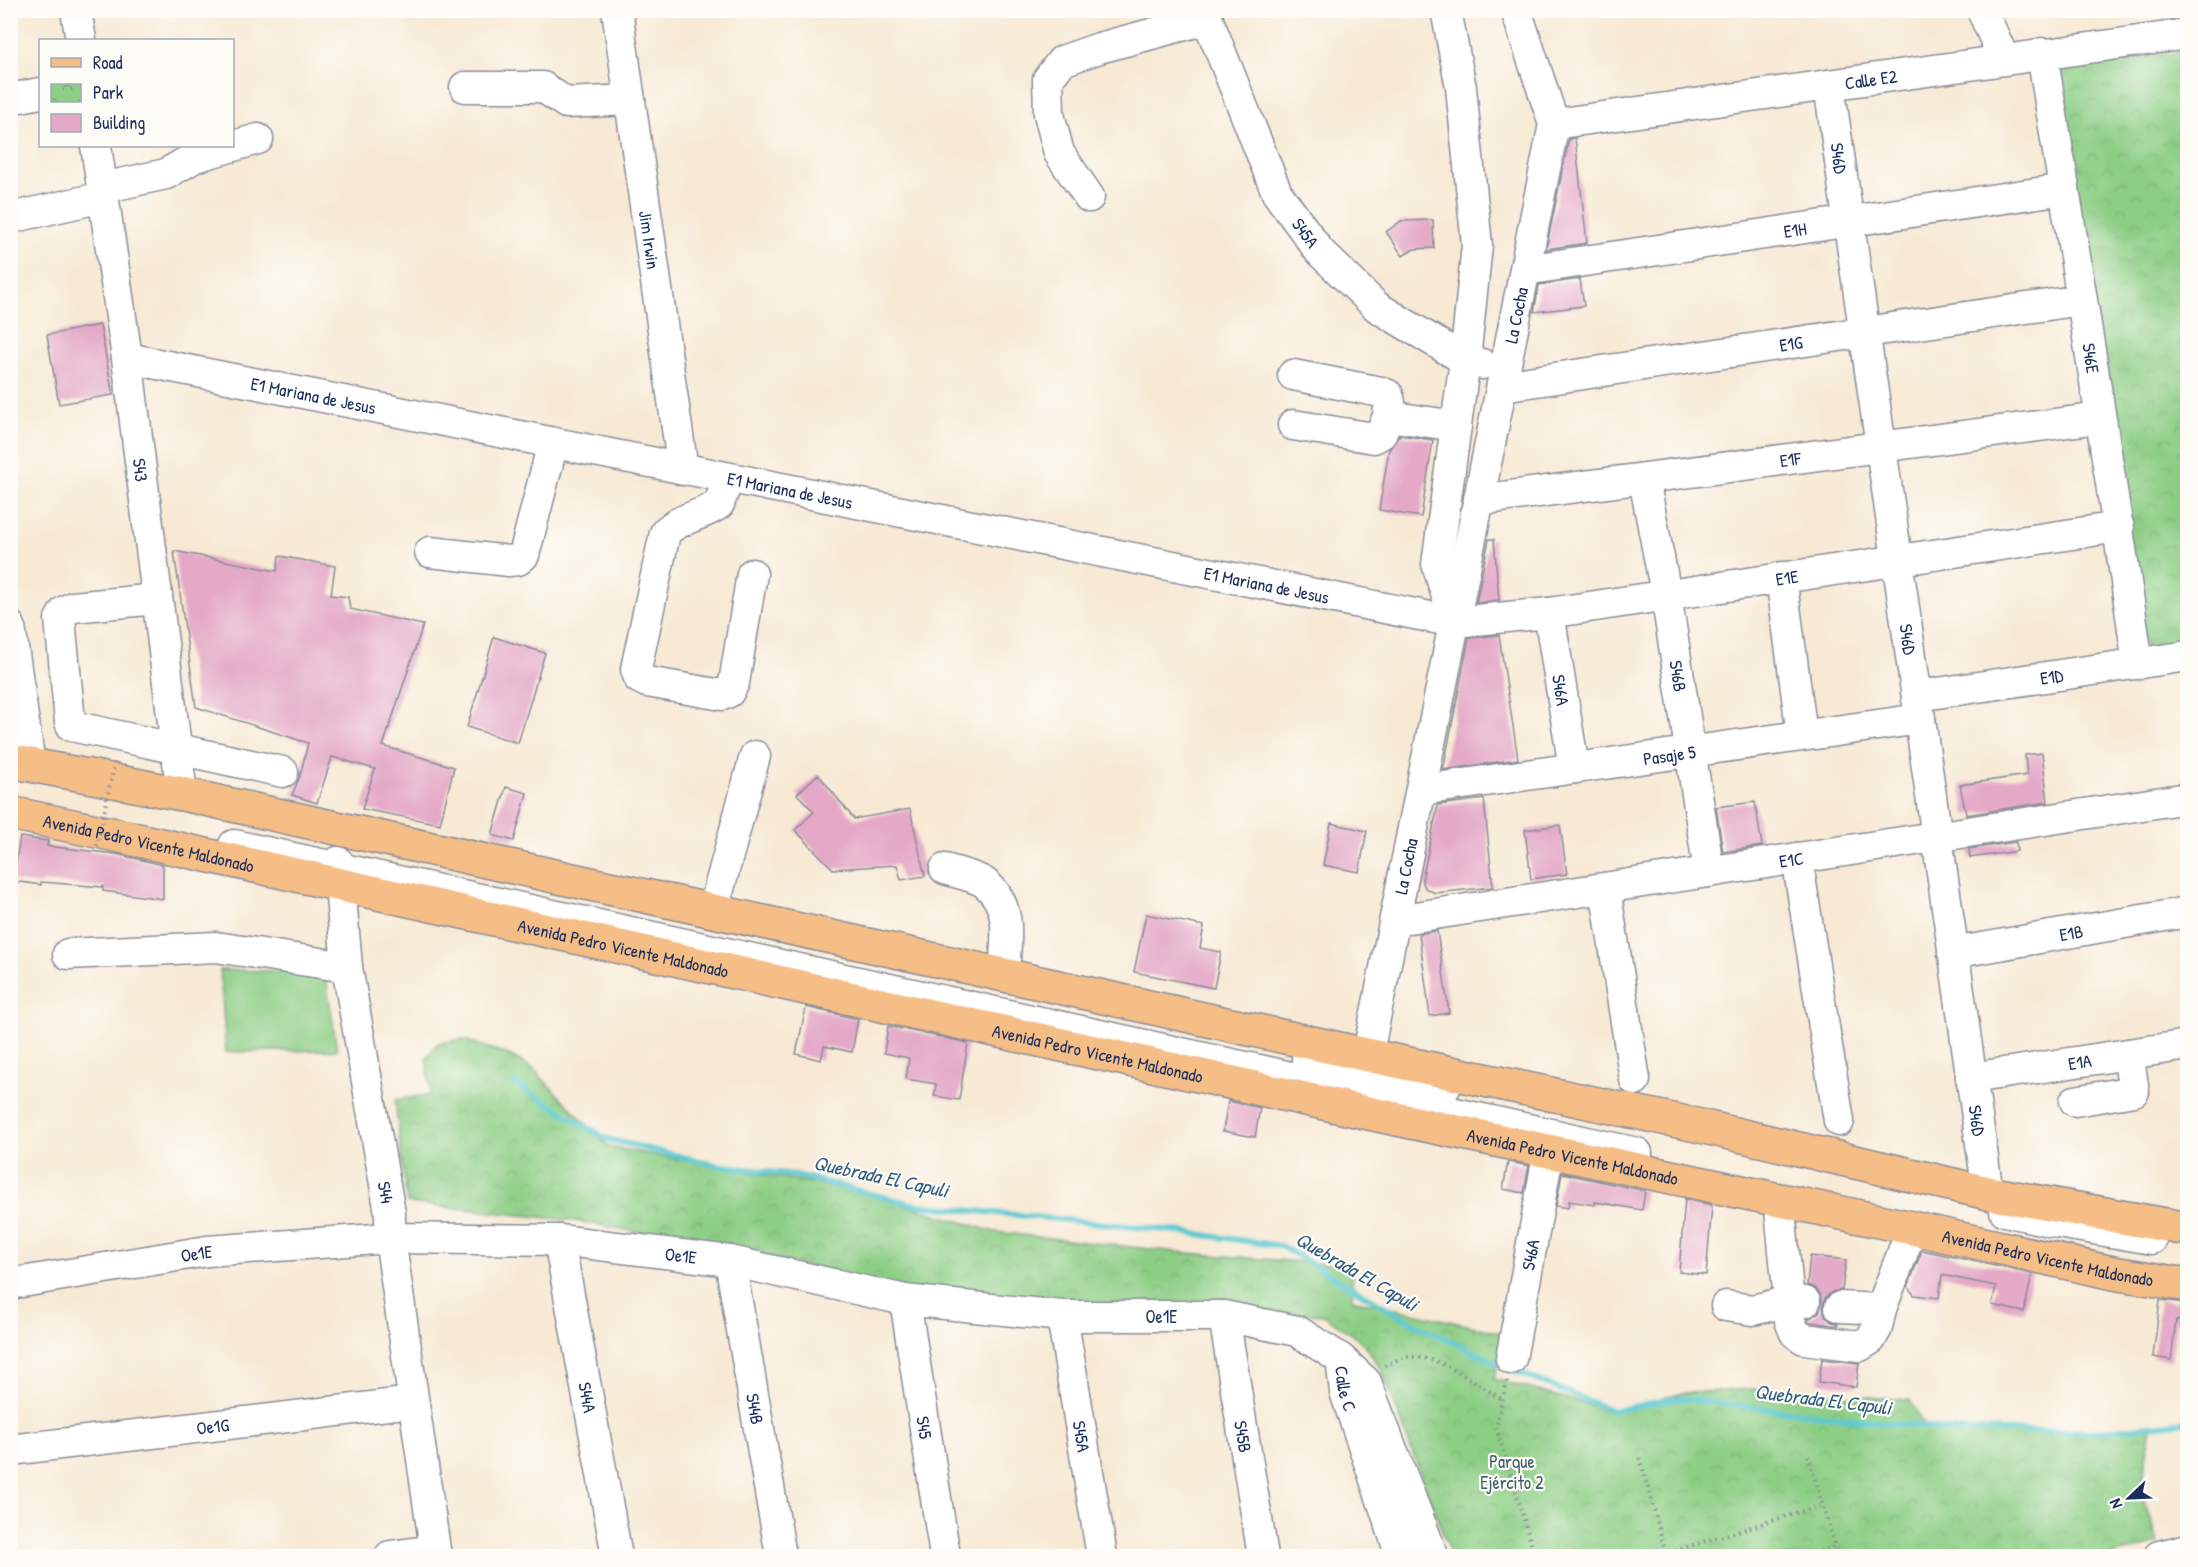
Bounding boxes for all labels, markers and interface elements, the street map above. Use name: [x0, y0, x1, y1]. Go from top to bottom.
legend: [39, 39, 234, 147]
text: Road: [93, 50, 123, 75]
street label: Calle E2: [1843, 63, 1899, 95]
text: Park: [93, 80, 124, 105]
text: Building: [93, 110, 145, 135]
street label: S46D: [1825, 141, 1854, 176]
street label: Jim Irwin: [633, 209, 666, 271]
street label: S45A: [1286, 213, 1325, 253]
street label: E1H: [1782, 215, 1808, 243]
street label: La Cocha: [1498, 285, 1534, 345]
street label: E1G: [1778, 329, 1804, 357]
street label: S46E: [2077, 341, 2106, 375]
street label: E1 Mariana de Jesus: [249, 370, 378, 420]
street label: E1F: [1778, 445, 1804, 473]
street label: S43: [127, 457, 155, 483]
street label: E1 Mariana de Jesus: [725, 465, 855, 514]
street label: E1 Mariana de Jesus: [1202, 560, 1332, 609]
street label: E1E: [1774, 563, 1800, 591]
street label: S46D: [1894, 622, 1923, 657]
street label: S46B: [1664, 659, 1693, 693]
street label: E1D: [2038, 662, 2065, 690]
street label: S46A: [1547, 673, 1576, 707]
street label: Pasaje 5: [1642, 739, 1698, 771]
street label: Avenida Pedro Vicente Maldonado: [41, 808, 257, 878]
street label: La Cocha: [1388, 836, 1423, 896]
street label: E1C: [1777, 845, 1805, 873]
street label: Avenida Pedro Vicente Maldonado: [516, 912, 731, 983]
street label: E1B: [2057, 918, 2085, 947]
street label: Avenida Pedro Vicente Maldonado: [990, 1017, 1206, 1088]
street label: E1A: [2066, 1047, 2093, 1076]
street label: S46D: [1963, 1103, 1992, 1138]
street label: Avenida Pedro Vicente Maldonado: [1465, 1122, 1681, 1191]
water label: Quebrada El Capuli: [811, 1149, 953, 1205]
street label: S44: [372, 1179, 401, 1205]
street label: Avenida Pedro Vicente Maldonado: [1940, 1223, 2155, 1292]
water label: Quebrada El Capuli: [1290, 1225, 1425, 1319]
street label: S46A: [1515, 1237, 1545, 1272]
street label: Oe1E: [179, 1238, 213, 1268]
street label: Oe1E: [664, 1241, 698, 1269]
street label: Oe1E: [1146, 1304, 1177, 1329]
street label: Calle C: [1329, 1364, 1363, 1415]
water label: Quebrada El Capuli: [1753, 1377, 1895, 1422]
street label: S44A: [573, 1380, 603, 1415]
street label: S44B: [741, 1391, 771, 1426]
street label: Oe1G: [195, 1412, 230, 1440]
street label: S45: [911, 1414, 939, 1441]
street label: S45A: [1067, 1419, 1097, 1454]
street label: S45B: [1229, 1419, 1258, 1454]
park label: Parque Ejército 2: [1480, 1449, 1544, 1495]
north arrow: [2099, 1468, 2159, 1528]
text: N: [2103, 1495, 2127, 1512]

